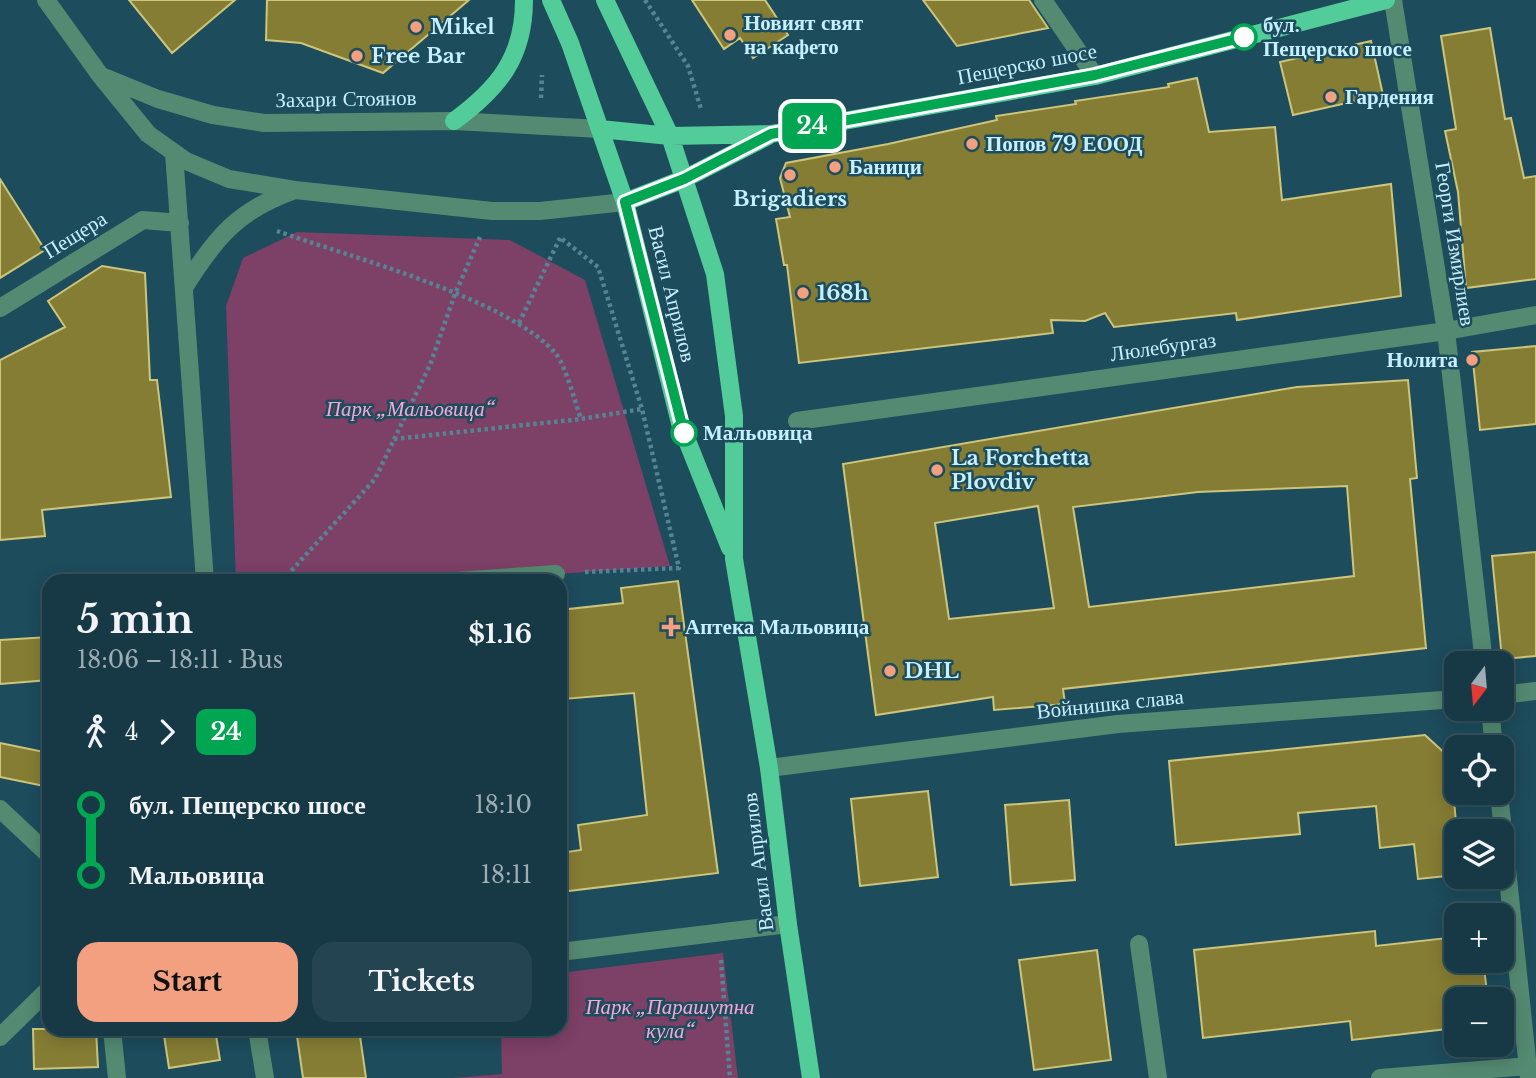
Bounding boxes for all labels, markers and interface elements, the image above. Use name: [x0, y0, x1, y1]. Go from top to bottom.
place label: Новият свят на кафето: [744, 10, 864, 60]
place label: бул. Пещерско шосе: [1263, 12, 1412, 62]
place label: Mikel: [430, 14, 495, 40]
marker: Mikel: [408, 19, 424, 35]
marker: бул. Пещерско шосе: [1231, 24, 1257, 50]
marker: Новият свят на кафето: [722, 27, 738, 43]
street label: Пещерско шосе: [955, 38, 1099, 90]
place label: Free Bar: [371, 43, 466, 69]
marker: Free Bar: [349, 48, 365, 64]
place label: Гардения: [1345, 84, 1434, 110]
street label: Захари Стоянов: [275, 85, 417, 113]
marker: Гардения: [1323, 89, 1339, 105]
line badge: 24: [780, 103, 844, 149]
text: 24: [796, 111, 828, 140]
place label: Попов 79 ЕООД: [986, 131, 1143, 157]
marker: Попов 79 ЕООД: [964, 136, 980, 152]
place label: Баници: [849, 154, 922, 180]
marker: Баници: [827, 159, 843, 175]
street label: Георги Измирлиев: [1429, 160, 1481, 328]
marker: Brigadiers: [782, 167, 798, 183]
place label: Brigadiers: [733, 186, 847, 212]
street label: Пещера: [39, 205, 112, 265]
street label: Васил Априлов: [643, 223, 701, 365]
place label: 168h: [817, 280, 869, 306]
marker: 168h: [795, 285, 811, 301]
street label: Люлебургаз: [1109, 327, 1217, 367]
place label: Нолита: [1386, 347, 1458, 373]
marker: Нолита: [1464, 352, 1480, 368]
park label: Парк „Мальовица“: [325, 396, 496, 422]
marker: Мальовица: [671, 420, 697, 446]
place label: Мальовица: [703, 420, 813, 446]
place label: La Forchetta Plovdiv: [951, 445, 1090, 495]
marker: La Forchetta Plovdiv: [929, 462, 945, 478]
text: 5 min: [77, 596, 193, 643]
place label: Аптека Мальовица: [685, 614, 870, 640]
text: $1.16: [468, 618, 532, 650]
marker: Аптека Мальовица: [663, 619, 679, 635]
text: 18:06 – 18:11 · Bus: [77, 646, 283, 674]
north arrow: [1444, 651, 1514, 721]
map controls: [1444, 651, 1514, 1057]
place label: DHL: [904, 658, 959, 684]
marker: DHL: [882, 663, 898, 679]
street label: Войнишка слава: [1035, 683, 1185, 725]
icon: walk: [77, 713, 115, 751]
icon: forward: [148, 713, 186, 751]
text: 24: [210, 717, 242, 746]
text: 4: [125, 718, 138, 746]
button: locate: [1444, 735, 1514, 805]
text: бул. Пещерско шосе: [129, 789, 366, 821]
text: 18:10: [475, 791, 532, 819]
street label: Васил Априлов: [737, 791, 779, 933]
button: layers: [1444, 819, 1514, 889]
text: Мальовица: [129, 859, 264, 891]
text: 18:11: [481, 861, 532, 889]
button: +: [1444, 903, 1514, 973]
button: Start: [77, 942, 298, 1022]
button: Tickets: [312, 942, 532, 1022]
button: −: [1444, 987, 1514, 1057]
park label: Парк „Парашутна кула“: [584, 994, 755, 1044]

